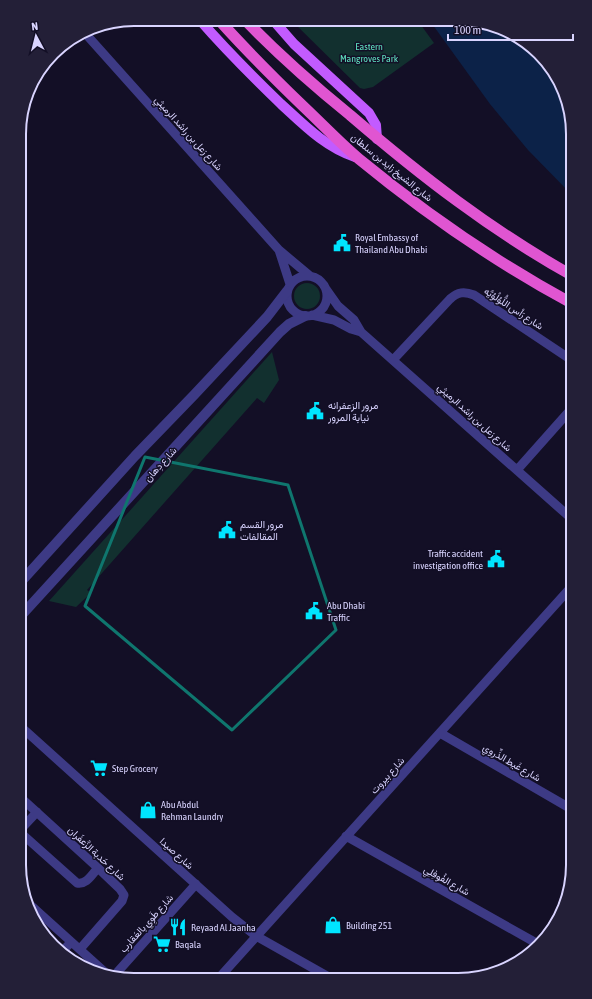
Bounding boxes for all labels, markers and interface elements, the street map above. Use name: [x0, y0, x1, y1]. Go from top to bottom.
north arrow: [16, 16, 56, 56]
scale bar: [448, 16, 573, 42]
text: N: [31, 20, 39, 32]
text: 100 m: [454, 23, 481, 37]
park label: Eastern Mangroves Park: [340, 41, 399, 64]
street label: شارع زعل بن راشد الرميثي: [150, 94, 225, 175]
street label: شارع الشيخ زايد بن سلطان: [348, 131, 435, 204]
place label: Royal Embassy of Thailand Abu Dhabi: [355, 232, 427, 255]
public building icon: Royal Embassy of Thailand Abu Dhabi: [332, 233, 352, 253]
street label: شارع رَأس اللُّؤلُؤيَّه: [482, 283, 547, 332]
street label: شارع زعل بن راشد الرميثي: [433, 381, 514, 456]
place label: مرور الزعفرانه نيابة المرور: [327, 400, 378, 424]
public building icon: مرور الزعفرانه نيابة المرور: [305, 401, 325, 421]
street label: شارع دِهان: [142, 445, 180, 485]
place label: مرور القسم المقالفات: [240, 519, 283, 542]
public building icon: مرور القسم المقالفات: [217, 520, 237, 540]
place label: Traffic accident investigation office: [413, 548, 483, 571]
public building icon: Traffic accident investigation office: [486, 549, 506, 569]
place label: Abu Dhabi Traffic: [327, 600, 365, 623]
public building icon: Abu Dhabi Traffic: [304, 601, 324, 621]
street label: شارع غَيط الذِّروي: [480, 739, 544, 786]
street label: شارع بيروت: [368, 755, 407, 797]
supermarket icon: Step Grocery: [89, 758, 109, 778]
place label: Step Grocery: [112, 763, 158, 774]
place label: Abu Abdul Rehman Laundry: [161, 799, 223, 822]
shop icon: Abu Abdul Rehman Laundry: [138, 800, 158, 820]
street label: شارع حَدبة الزَّعفَران: [65, 824, 128, 883]
street label: شارع صيدا: [157, 836, 196, 872]
street label: شارع الفُوفِلِي: [421, 863, 472, 900]
street label: شارع طَوِي بالعَقارب: [118, 892, 178, 957]
shop icon: Building 251: [323, 915, 343, 935]
restaurant icon: Reyaad Al Jaanha: [168, 917, 188, 937]
place label: Building 251: [346, 920, 392, 931]
place label: Reyaad Al Jaanha: [191, 922, 256, 933]
supermarket icon: Baqala: [152, 934, 172, 954]
place label: Baqala: [175, 939, 201, 950]

